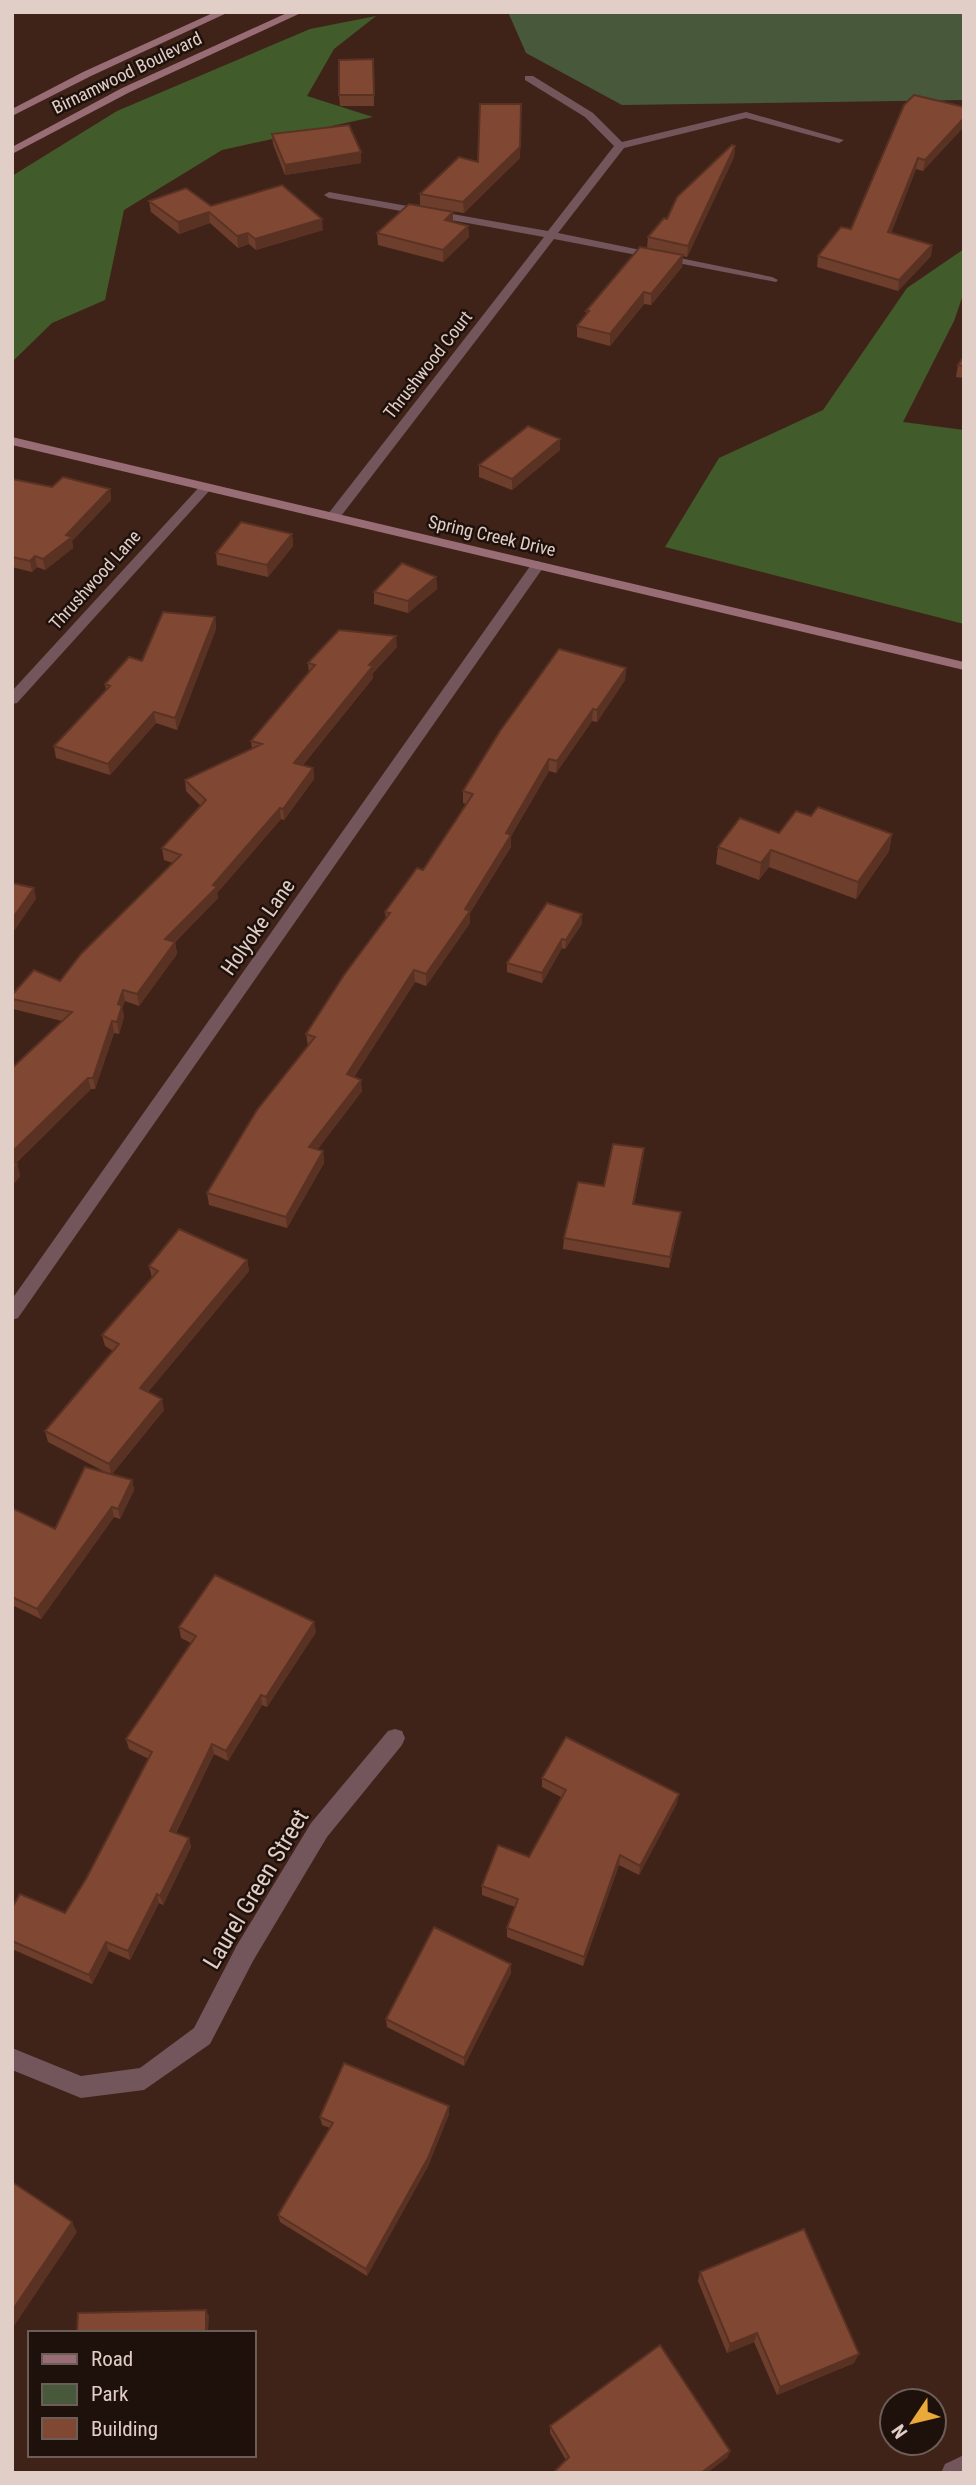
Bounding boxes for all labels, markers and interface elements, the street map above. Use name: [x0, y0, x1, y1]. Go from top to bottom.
street label: Birnamwood Boulevard: [49, 27, 205, 118]
street label: Thrushwood Court: [379, 307, 476, 423]
street label: Spring Creek Drive: [426, 511, 558, 560]
street label: Thrushwood Lane: [45, 526, 145, 634]
street label: Holyoke Lane: [216, 874, 300, 980]
street label: Laurel Green Street: [197, 1804, 315, 1974]
legend: [28, 2331, 256, 2457]
text: Road: [91, 2347, 133, 2371]
text: Park: [91, 2382, 129, 2406]
north arrow: [878, 2387, 948, 2457]
text: Building: [91, 2417, 158, 2441]
text: N: [887, 2420, 912, 2443]

